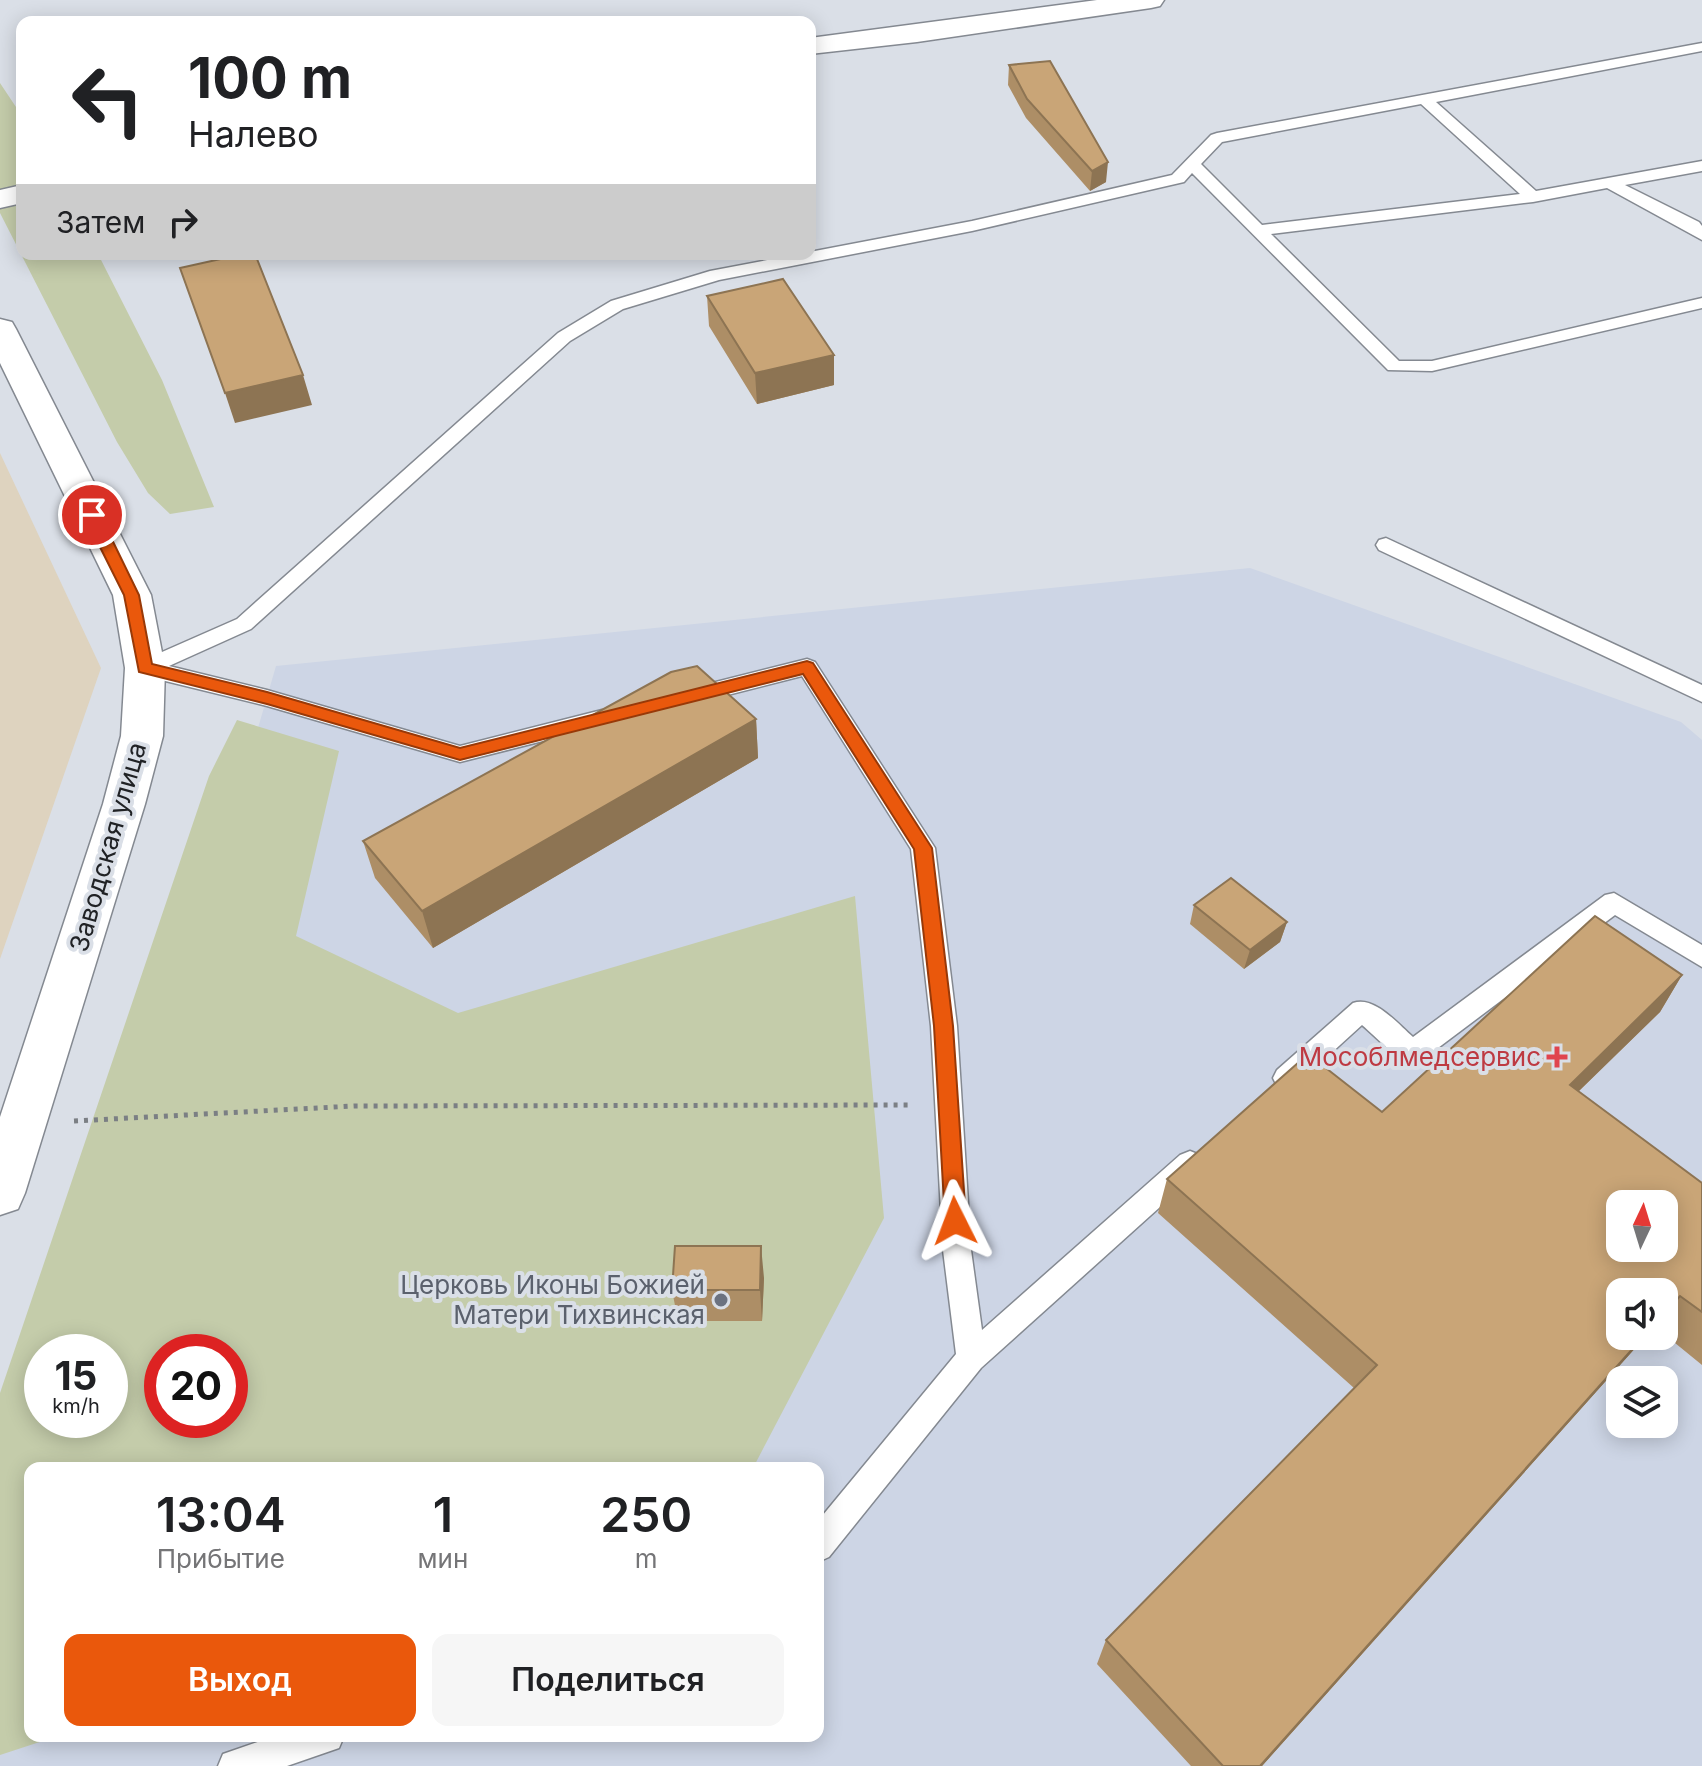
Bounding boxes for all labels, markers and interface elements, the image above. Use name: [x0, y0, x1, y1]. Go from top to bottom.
text: 100 m: [188, 44, 352, 112]
icon: left: [56, 48, 160, 152]
text: Налево: [188, 112, 319, 156]
icon: right: [161, 200, 205, 244]
text: Затем: [56, 204, 145, 240]
pin: [58, 481, 126, 549]
icon: arrive: [70, 493, 114, 537]
street label: Заводская улица: [63, 739, 152, 955]
place label: Мособлмедсервис: [1299, 1041, 1541, 1072]
marker: Мособлмедсервис: [1548, 1048, 1566, 1066]
position arrow: [913, 1179, 997, 1263]
north arrow: [1606, 1190, 1678, 1262]
map controls: [1606, 1190, 1678, 1438]
place label: Церковь Иконы Божией Матери Тихвинская: [400, 1269, 705, 1330]
button: sound: [1606, 1278, 1678, 1350]
marker: Церковь Иконы Божией Матери Тихвинская: [712, 1291, 730, 1309]
speed limit sign: 20: [144, 1334, 248, 1438]
text: 15: [55, 1351, 97, 1400]
button: layers: [1606, 1366, 1678, 1438]
text: km/h: [52, 1394, 100, 1418]
text: 13:04: [156, 1485, 286, 1544]
text: 1: [433, 1485, 453, 1544]
text: 250: [600, 1485, 692, 1544]
text: Прибытие: [157, 1543, 285, 1574]
text: мин: [418, 1543, 468, 1574]
text: m: [635, 1543, 658, 1574]
button: Выход: [64, 1634, 416, 1726]
button: Поделиться: [432, 1634, 784, 1726]

